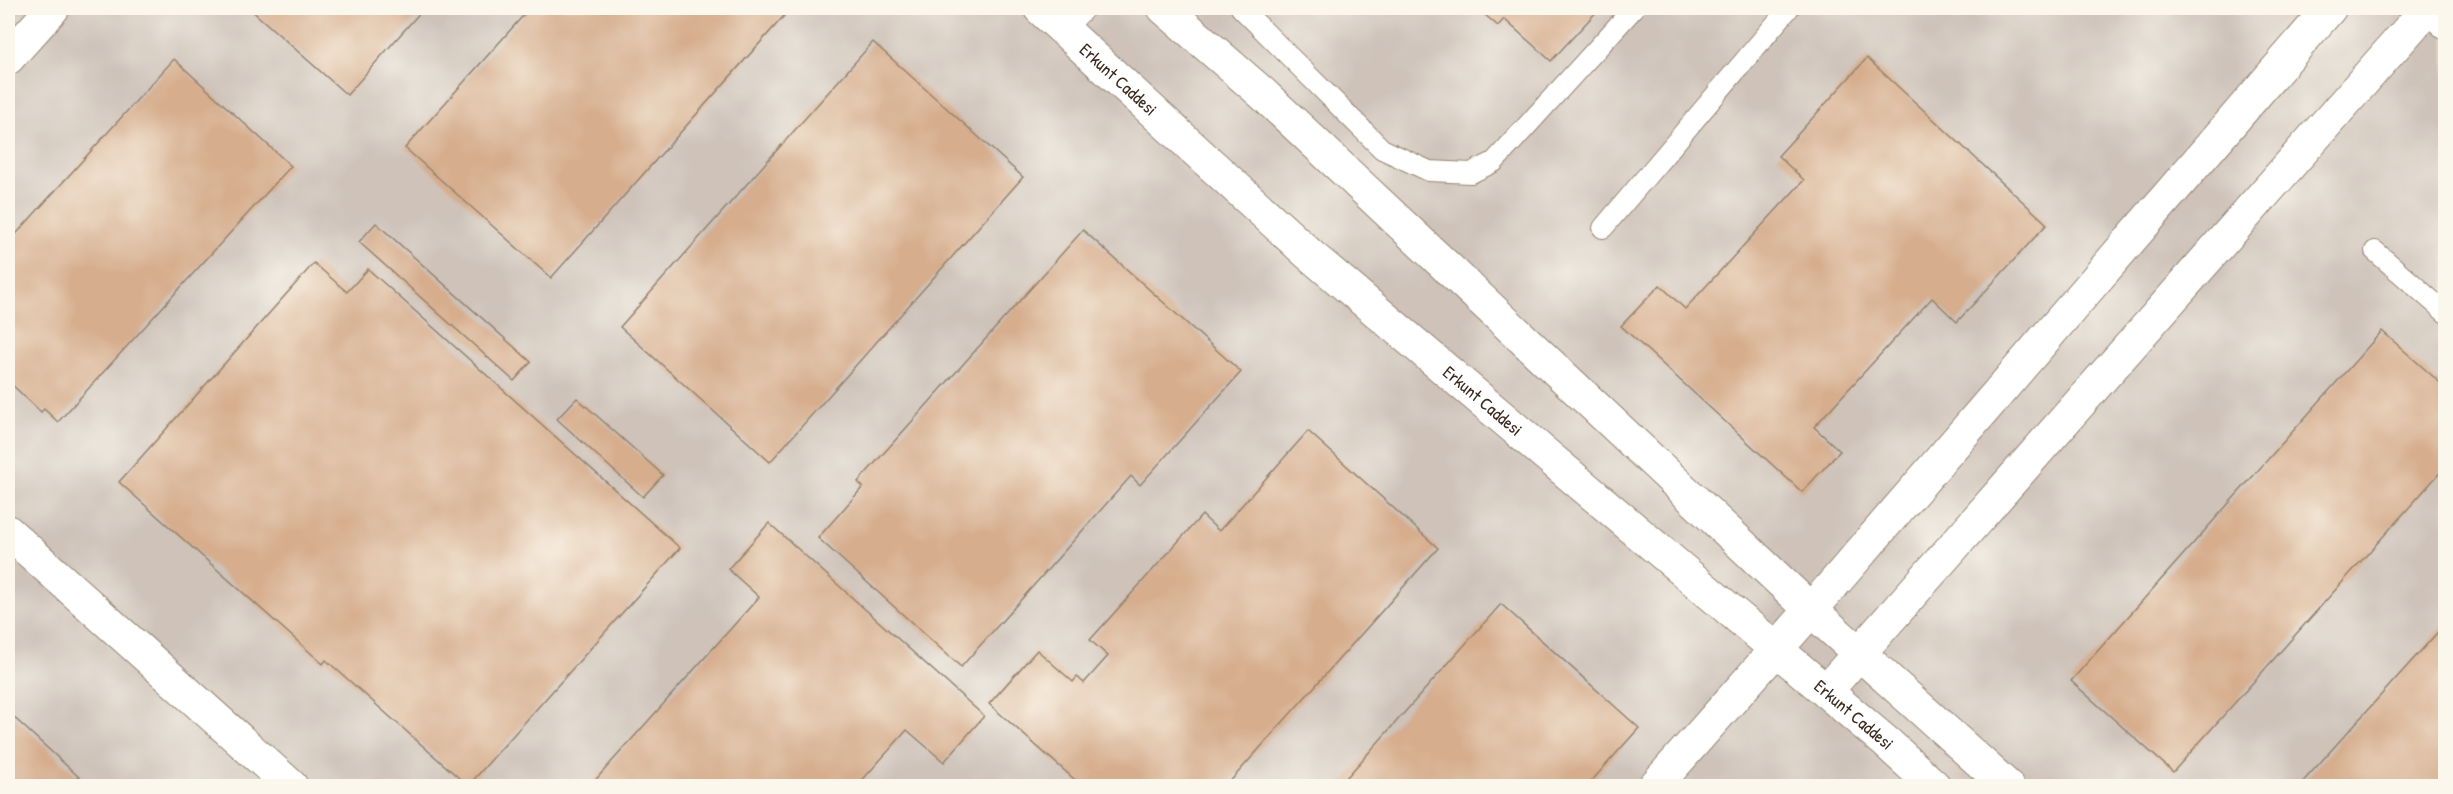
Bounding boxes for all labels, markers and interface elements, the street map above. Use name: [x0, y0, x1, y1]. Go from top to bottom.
street label: Erkunt Caddesi: [1074, 37, 1163, 121]
street label: Erkunt Caddesi: [1438, 360, 1528, 442]
street label: Erkunt Caddesi: [1809, 674, 1899, 755]

